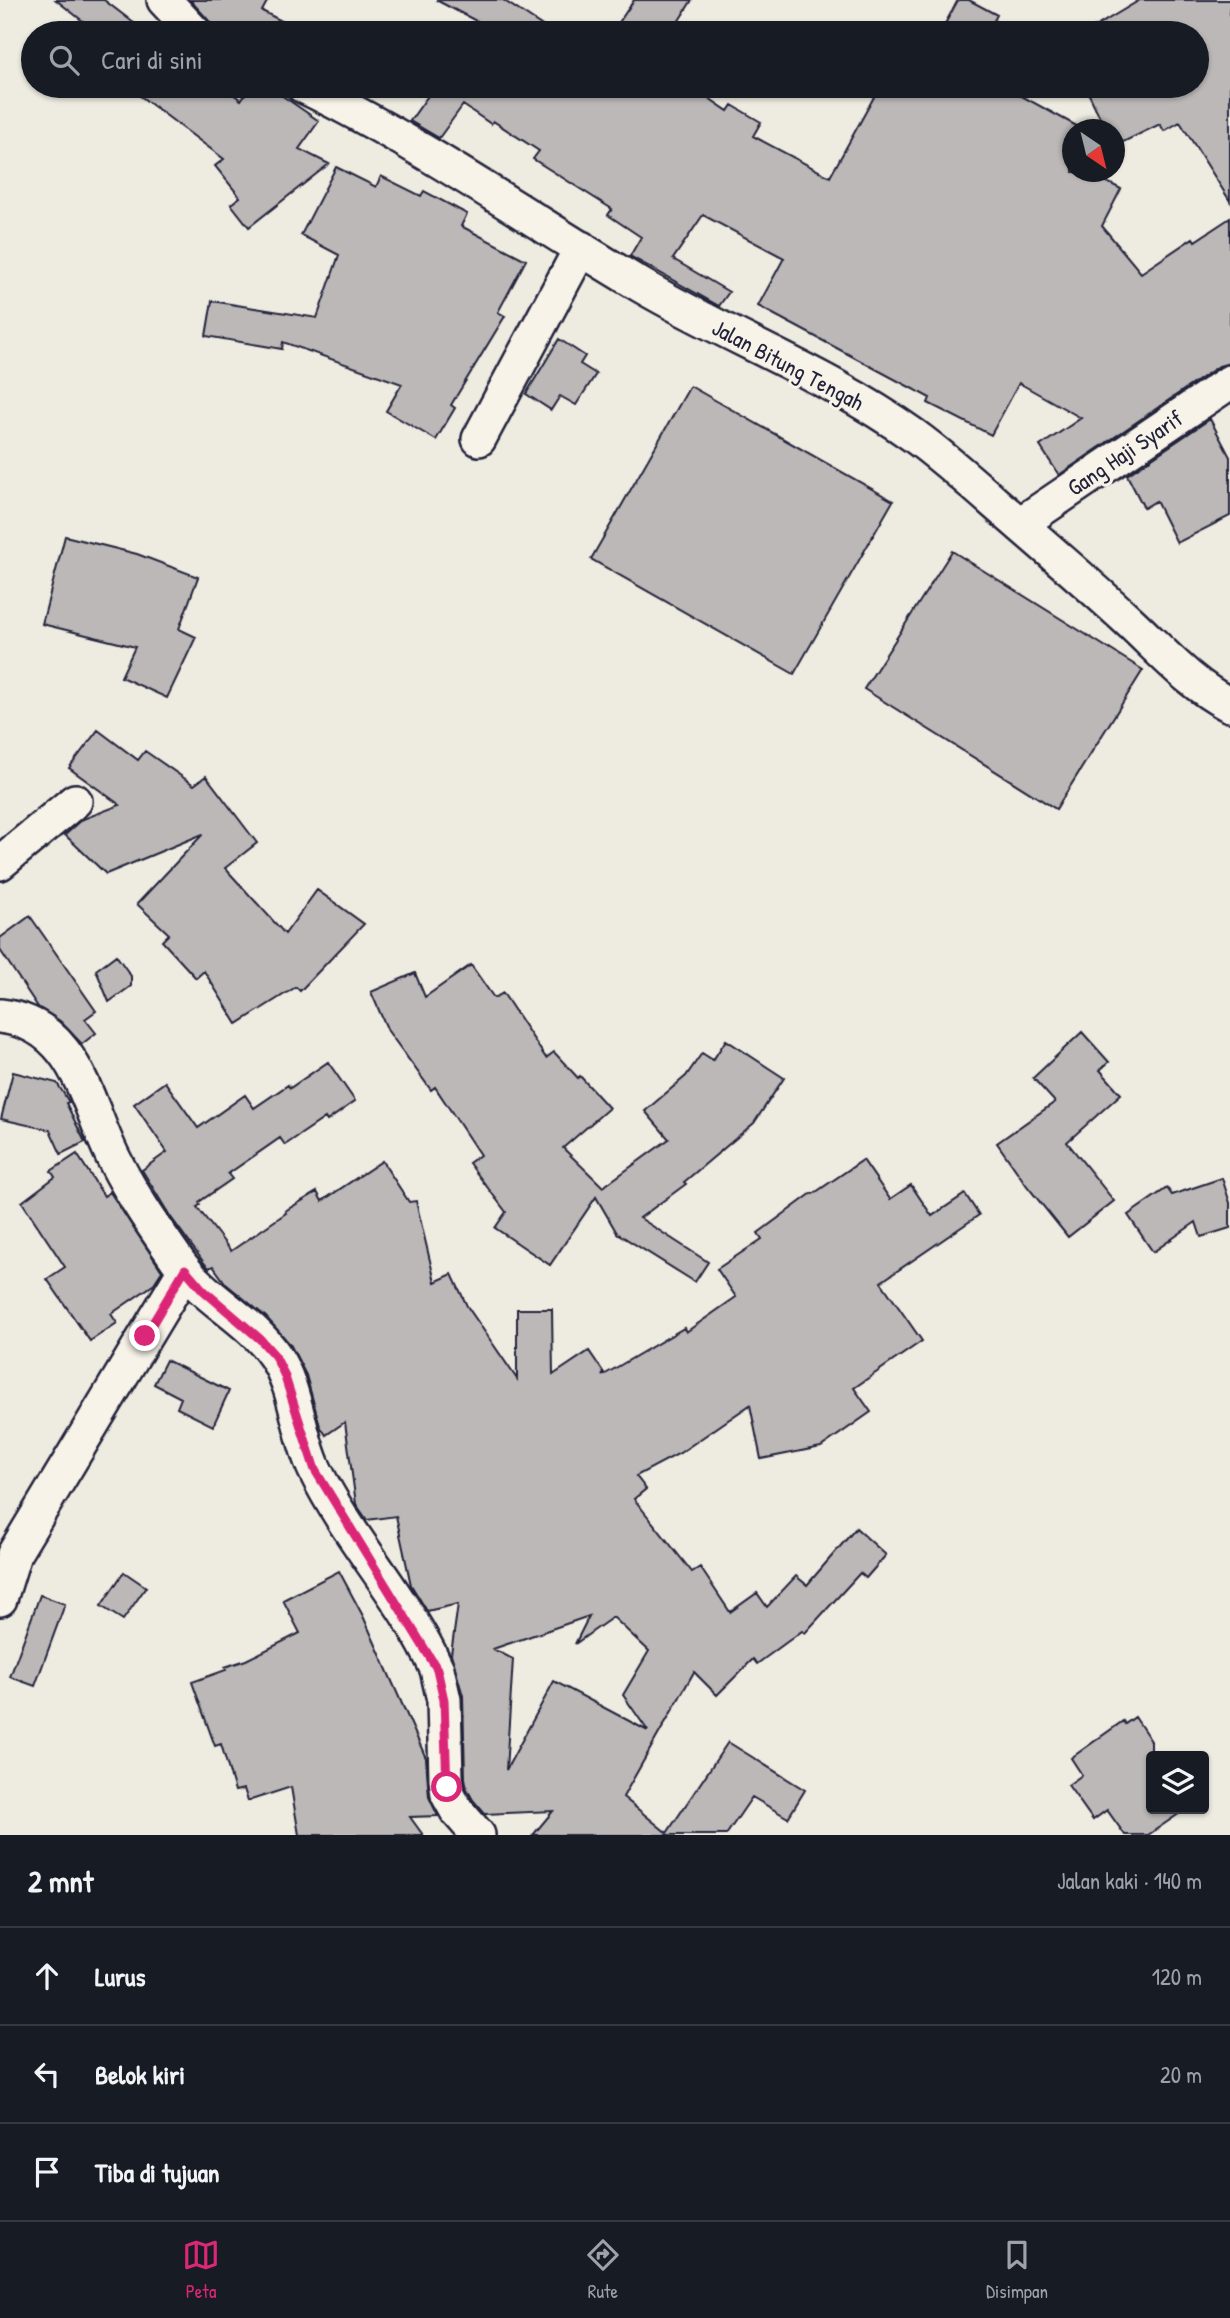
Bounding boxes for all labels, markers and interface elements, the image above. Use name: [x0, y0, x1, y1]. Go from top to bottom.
search box: [21, 21, 1209, 98]
icon: search: [45, 41, 83, 79]
text: Cari di sini: [101, 42, 203, 77]
north arrow: [1062, 119, 1125, 182]
street label: Jalan Bitung Tengah: [707, 312, 870, 418]
street label: Gang Haji Syarif: [1061, 402, 1189, 503]
route end: [129, 1320, 160, 1351]
map controls: [1146, 1751, 1209, 1814]
button: layers: [1146, 1751, 1209, 1814]
route start: [431, 1771, 462, 1802]
text: 2 mnt: [28, 1861, 93, 1901]
text: Jalan kaki · 140 m: [1057, 1865, 1202, 1896]
icon: ahead: [28, 1957, 66, 1995]
text: Lurus: [95, 1959, 146, 1994]
text: 120 m: [1152, 1961, 1202, 1992]
icon: left: [28, 2055, 66, 2093]
text: Belok kiri: [95, 2057, 185, 2092]
text: 20 m: [1160, 2059, 1202, 2090]
icon: arrive: [28, 2153, 66, 2191]
text: Tiba di tujuan: [95, 2155, 220, 2190]
tab: Peta: [182, 2236, 220, 2304]
tab: Rute: [584, 2236, 622, 2304]
tab: Disimpan: [986, 2236, 1048, 2304]

